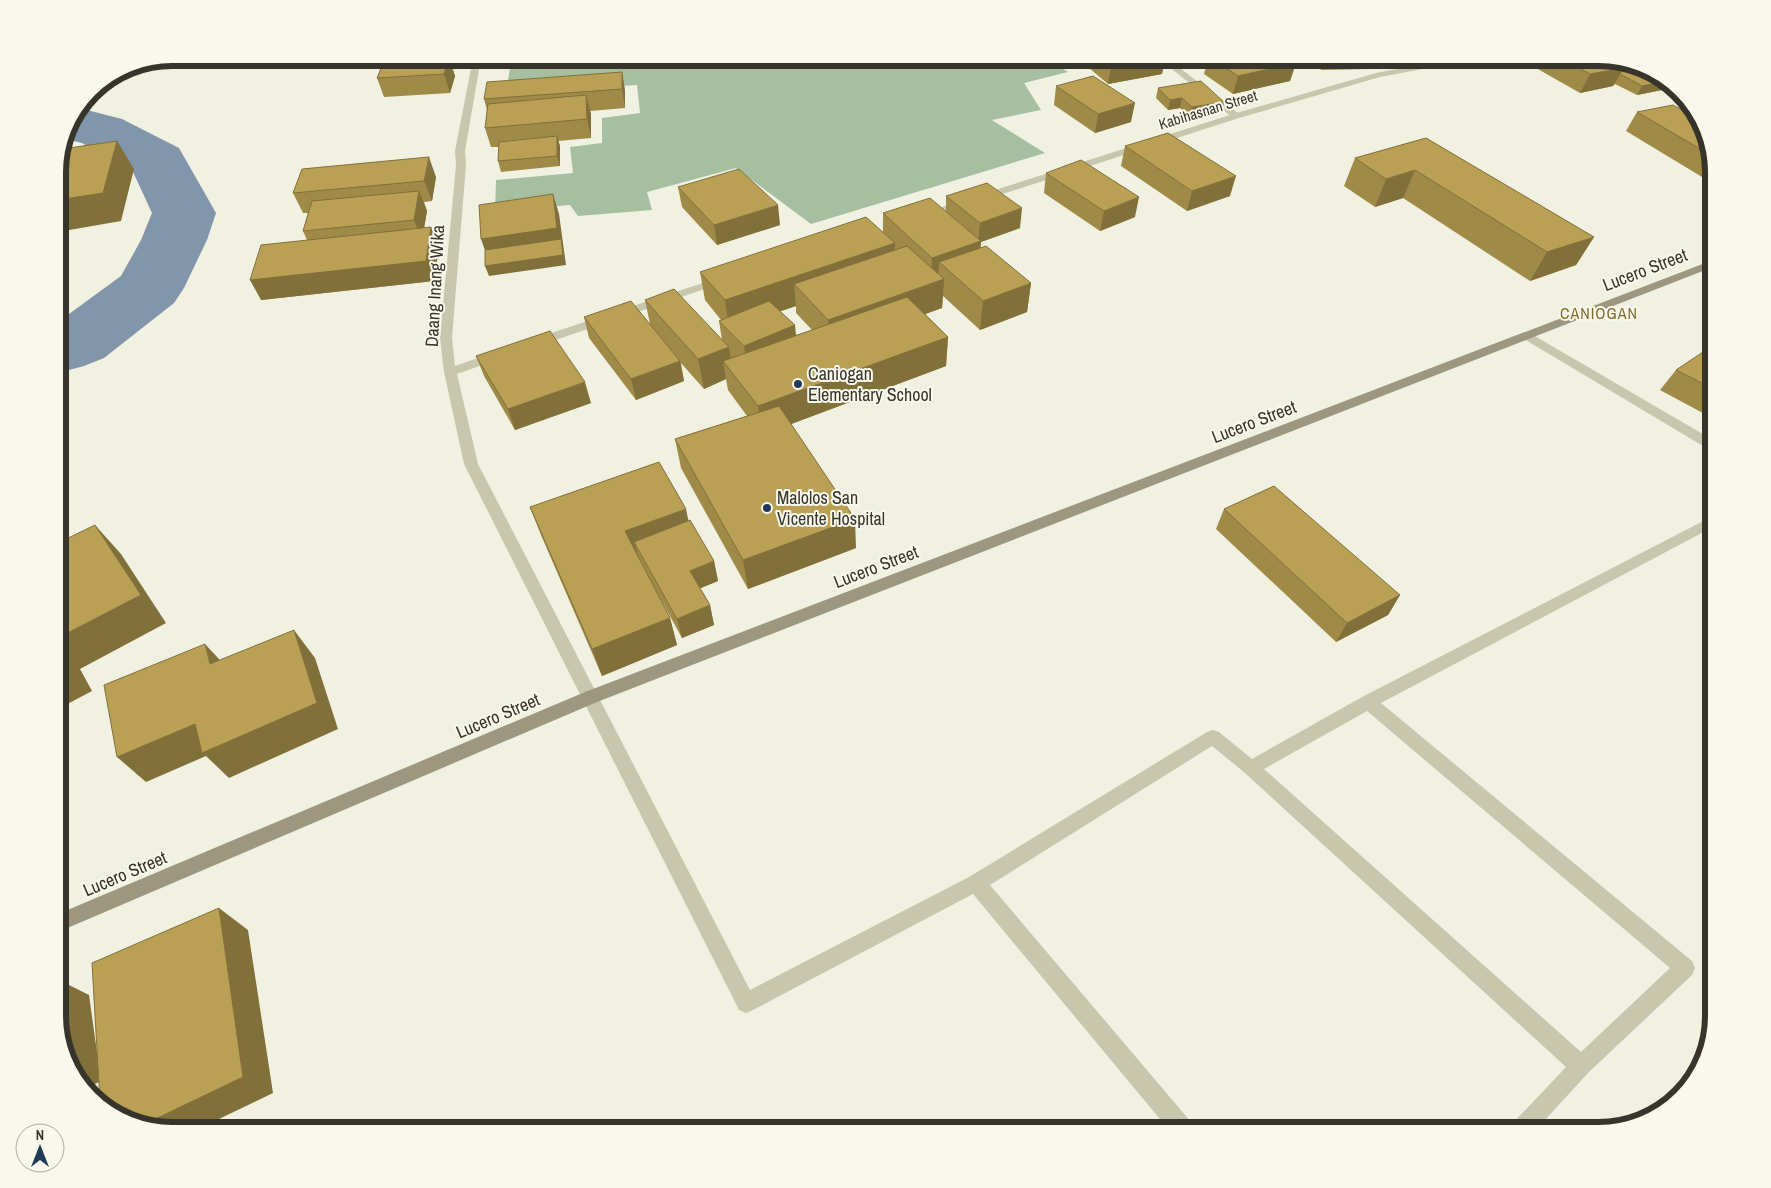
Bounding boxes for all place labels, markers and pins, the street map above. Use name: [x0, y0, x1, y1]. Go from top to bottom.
place label: Caniogan Elementary School: [808, 361, 932, 407]
marker: Caniogan Elementary School: [792, 378, 804, 390]
place label: Malolos San Vicente Hospital: [777, 485, 885, 531]
marker: Malolos San Vicente Hospital: [761, 502, 773, 514]

